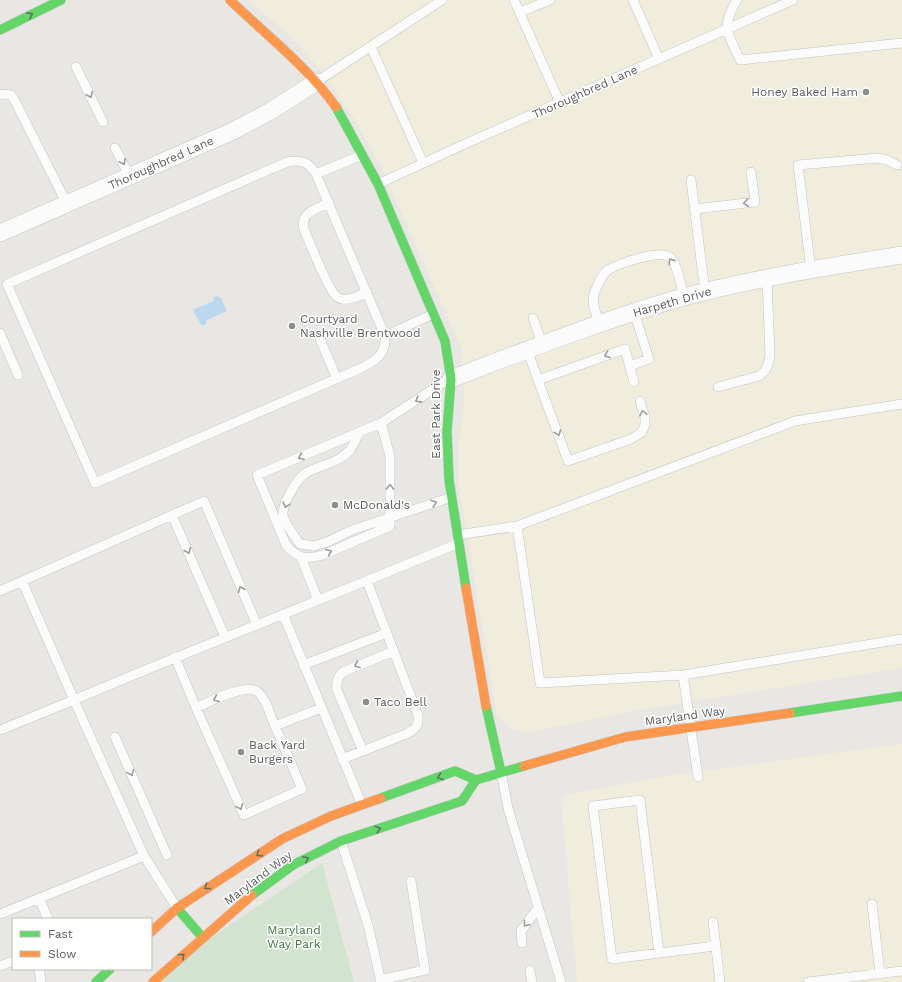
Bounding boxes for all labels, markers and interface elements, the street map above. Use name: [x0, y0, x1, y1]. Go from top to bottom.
one-way arrow: [26, 12, 34, 20]
street label: Thoroughbred Lane: [530, 62, 640, 122]
place label: Honey Baked Ham: [751, 85, 858, 99]
marker: Honey Baked Ham: [861, 87, 871, 97]
one-way arrow: [85, 90, 92, 98]
street label: Thoroughbred Lane: [106, 133, 216, 193]
one-way arrow: [118, 158, 126, 166]
one-way arrow: [743, 198, 749, 207]
one-way arrow: [669, 259, 676, 266]
street label: Harpeth Drive: [631, 284, 713, 320]
place label: Courtyard Nashville Brentwood: [300, 312, 421, 340]
marker: Courtyard Nashville Brentwood: [287, 321, 297, 331]
one-way arrow: [604, 351, 611, 359]
street label: East Park Drive: [429, 369, 443, 459]
one-way arrow: [415, 395, 422, 402]
one-way arrow: [640, 410, 648, 416]
one-way arrow: [553, 430, 561, 437]
one-way arrow: [298, 452, 305, 460]
one-way arrow: [386, 484, 394, 490]
place label: McDonald's: [343, 498, 410, 512]
one-way arrow: [430, 499, 437, 508]
marker: McDonald's: [330, 500, 340, 510]
one-way arrow: [282, 501, 291, 508]
one-way arrow: [183, 548, 191, 555]
one-way arrow: [325, 549, 332, 557]
one-way arrow: [238, 585, 246, 592]
one-way arrow: [354, 661, 361, 669]
one-way arrow: [212, 695, 219, 703]
place label: Taco Bell: [374, 695, 427, 709]
marker: Taco Bell: [361, 697, 371, 707]
street label: Maryland Way: [644, 703, 727, 729]
place label: Back Yard Burgers: [249, 738, 305, 766]
marker: Back Yard Burgers: [236, 747, 246, 757]
one-way arrow: [126, 769, 134, 776]
one-way arrow: [437, 772, 444, 780]
one-way arrow: [235, 803, 243, 810]
one-way arrow: [374, 825, 381, 834]
street label: Maryland Way: [221, 848, 295, 908]
one-way arrow: [256, 849, 263, 856]
one-way arrow: [301, 856, 309, 863]
one-way arrow: [204, 883, 211, 890]
legend: [12, 918, 152, 970]
one-way arrow: [524, 920, 531, 927]
park label: Maryland Way Park: [267, 923, 321, 951]
text: Fast: [48, 927, 73, 941]
text: Slow: [48, 947, 76, 961]
one-way arrow: [177, 953, 185, 961]

